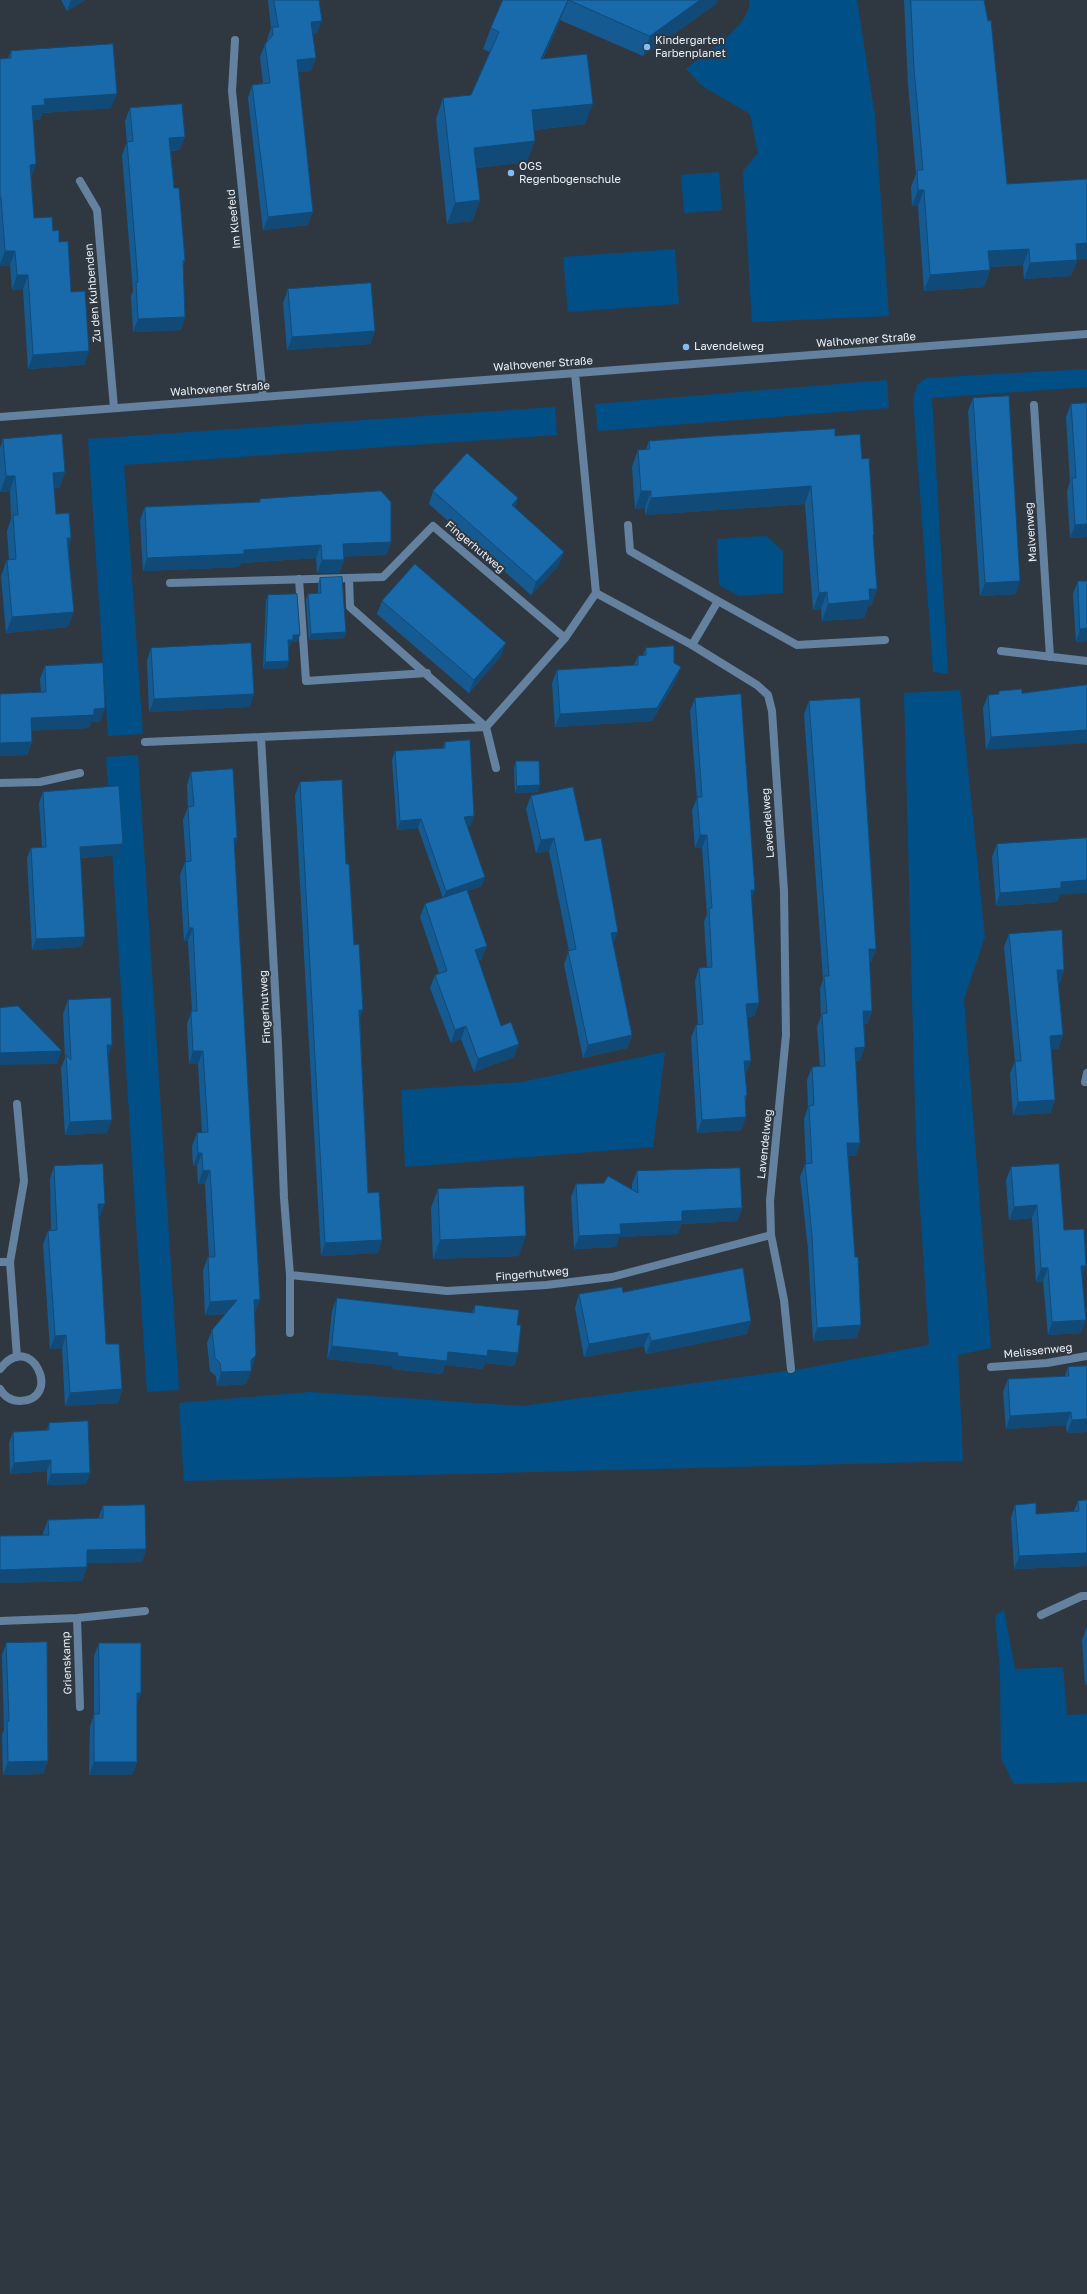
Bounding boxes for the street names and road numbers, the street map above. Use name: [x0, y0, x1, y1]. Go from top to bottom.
street label: Im Kleefeld: [224, 189, 244, 249]
street label: Zu den Kuhbenden: [82, 243, 104, 343]
street label: Walhovener Straße: [816, 330, 916, 350]
street label: Walhovener Straße: [493, 354, 593, 374]
street label: Walhovener Straße: [170, 379, 270, 399]
street label: Malvenweg: [1022, 502, 1040, 562]
street label: Fingerhutweg: [443, 518, 507, 576]
street label: Lavendelweg: [759, 788, 777, 858]
street label: Fingerhutweg: [256, 970, 274, 1044]
street label: Lavendelweg: [755, 1109, 775, 1179]
street label: Fingerhutweg: [495, 1264, 569, 1284]
street label: Melissenweg: [1003, 1341, 1073, 1361]
street label: Grienskamp: [59, 1631, 75, 1695]

